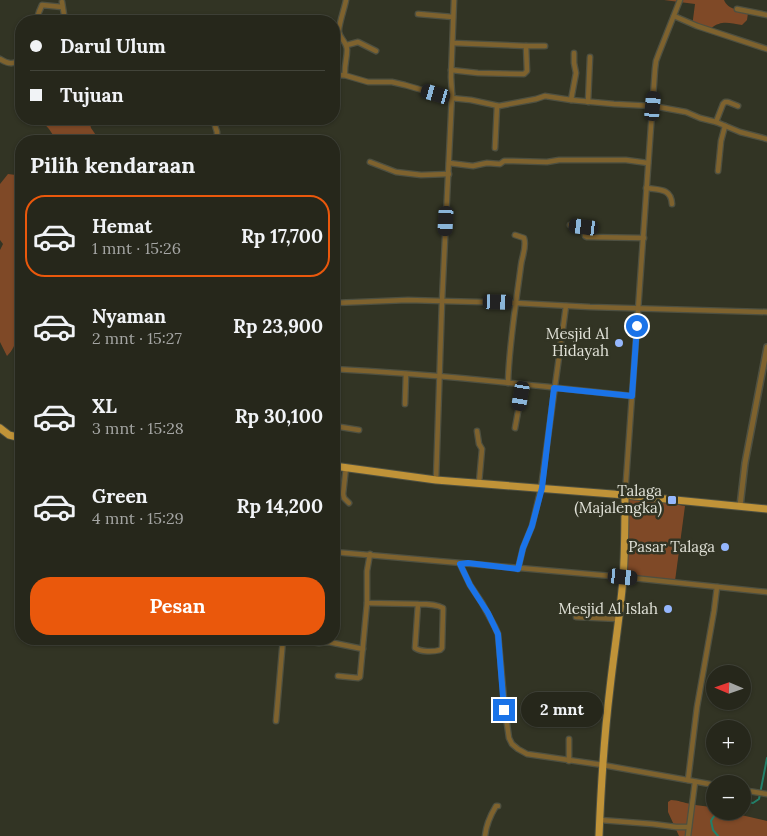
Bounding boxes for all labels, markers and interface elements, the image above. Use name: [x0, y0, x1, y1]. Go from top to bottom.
text: Darul Ulum: [60, 34, 166, 58]
text: Tujuan: [60, 83, 124, 107]
car: [419, 83, 452, 105]
car: [644, 90, 661, 122]
text: Pilih kendaraan: [30, 151, 195, 179]
car: [437, 206, 454, 236]
icon: car: [32, 214, 77, 259]
text: Hemat: [92, 214, 152, 238]
car: [568, 218, 599, 236]
text: Rp 17,700: [241, 224, 323, 248]
text: 1 mnt · 15:26: [92, 238, 181, 258]
car: [482, 294, 513, 310]
icon: car: [32, 304, 77, 349]
text: Nyaman: [92, 304, 166, 328]
text: Rp 23,900: [233, 314, 323, 338]
route start: [626, 315, 648, 337]
place label: Mesjid Al Hidayah: [546, 324, 609, 360]
text: 2 mnt · 15:27: [92, 328, 182, 348]
marker: Mesjid Al Hidayah: [613, 337, 625, 349]
car: [511, 380, 530, 412]
icon: car: [32, 394, 77, 439]
text: XL: [92, 394, 117, 418]
text: Rp 30,100: [235, 404, 323, 428]
text: 3 mnt · 15:28: [92, 418, 184, 438]
place label: Talaga (Majalengka): [574, 481, 662, 518]
icon: car: [32, 484, 77, 529]
text: Green: [92, 484, 148, 508]
text: Rp 14,200: [237, 494, 323, 518]
marker: Talaga (Majalengka): [666, 494, 678, 506]
text: 4 mnt · 15:29: [92, 508, 184, 528]
place label: Pasar Talaga: [628, 537, 715, 556]
marker: Pasar Talaga: [719, 541, 731, 553]
car: [607, 568, 638, 586]
button: Pesan: [30, 577, 325, 635]
place label: Mesjid Al Islah: [558, 599, 658, 618]
marker: Mesjid Al Islah: [662, 603, 674, 615]
north arrow: [706, 665, 751, 710]
map controls: [706, 665, 751, 820]
callout: 2 mnt: [522, 692, 604, 728]
route end: [493, 699, 515, 721]
text: 2 mnt: [540, 699, 584, 719]
button: +: [706, 720, 751, 765]
button: −: [706, 775, 751, 820]

